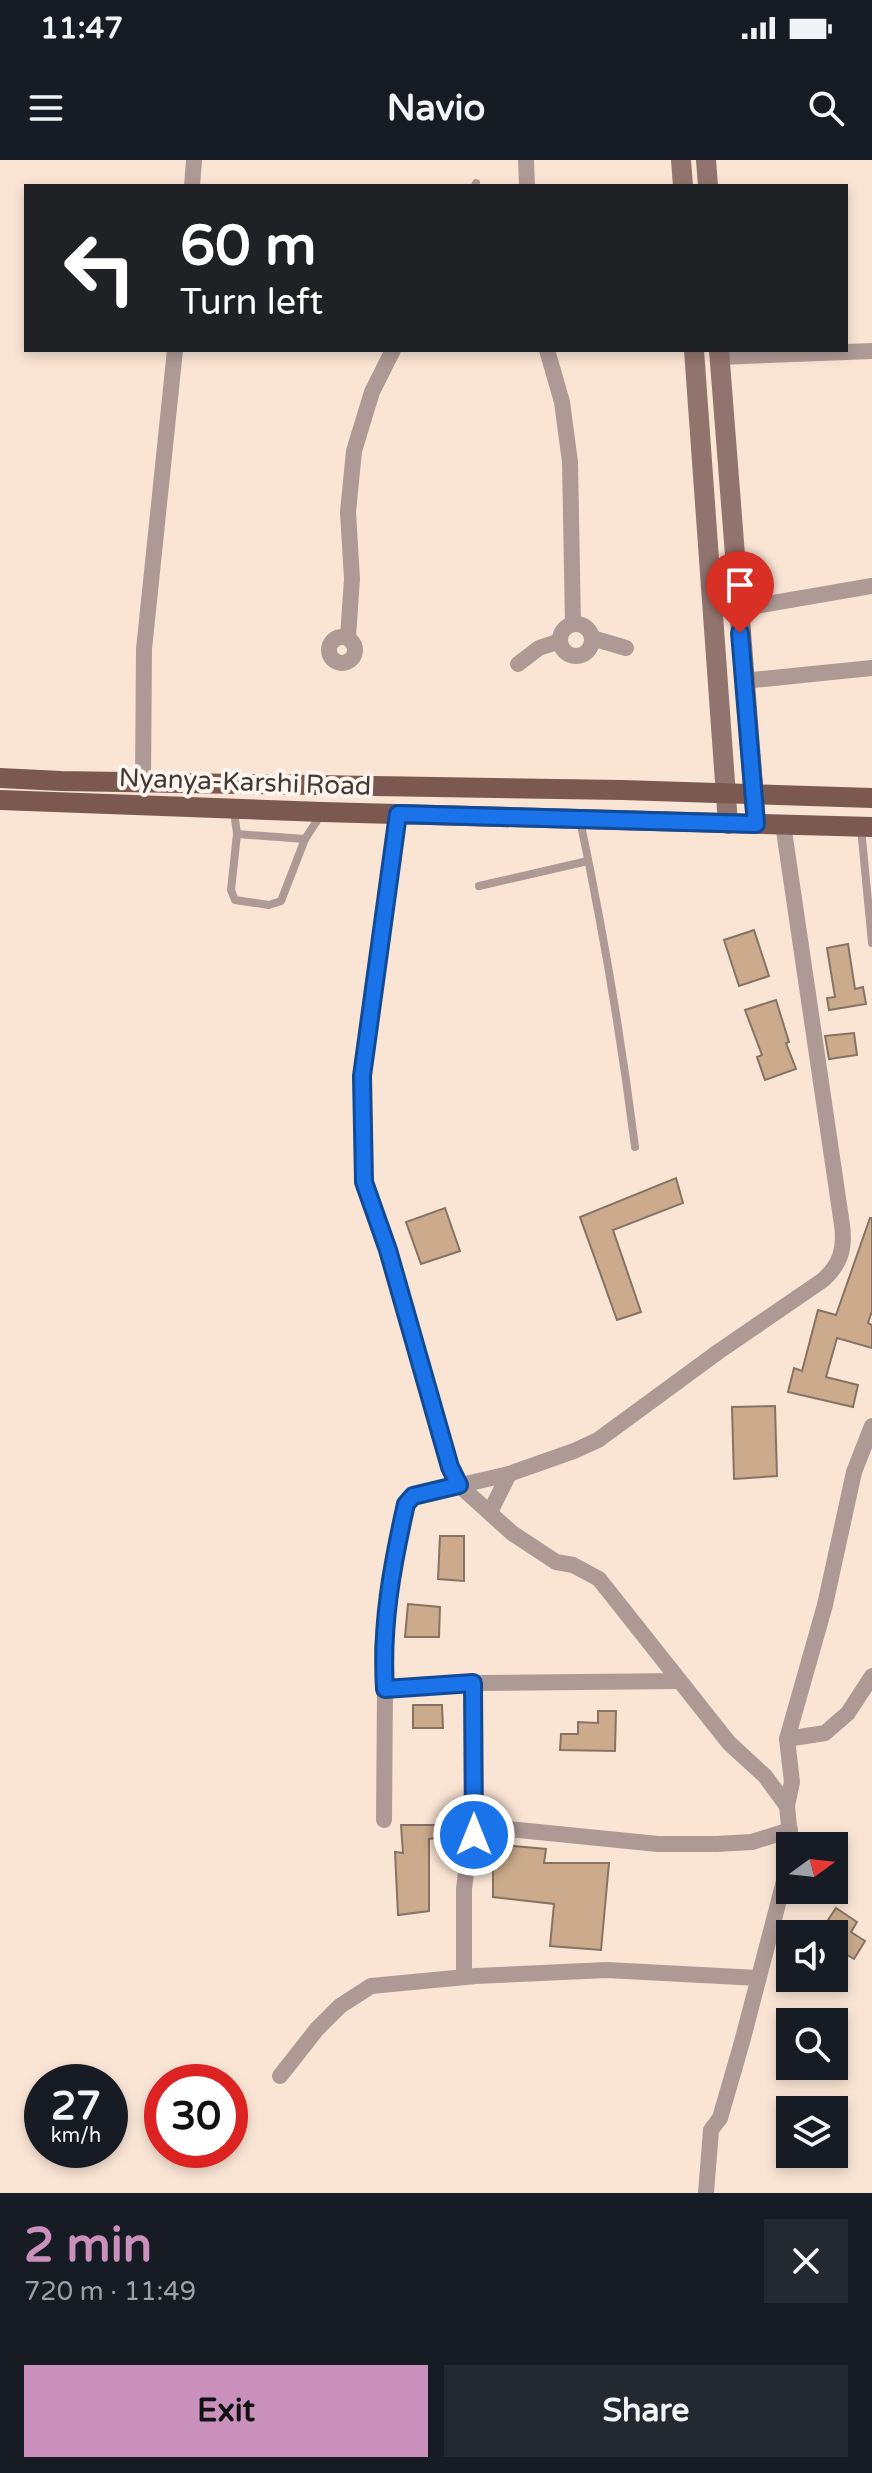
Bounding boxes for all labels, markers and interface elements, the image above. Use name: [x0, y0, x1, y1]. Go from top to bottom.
text: 11:47: [40, 10, 123, 47]
icon: menu: [24, 86, 68, 130]
icon: search: [804, 86, 848, 130]
text: Navio: [387, 87, 485, 130]
text: 60 m: [180, 213, 316, 280]
icon: left: [48, 216, 152, 320]
text: Turn left: [180, 281, 323, 324]
pin: [706, 551, 774, 633]
icon: arrive: [718, 563, 762, 607]
street label: Nyanya-Karshi Road: [118, 762, 372, 802]
position arrow: [432, 1793, 516, 1877]
north arrow: [776, 1832, 848, 1904]
map controls: [776, 1832, 848, 2168]
button: sound: [776, 1920, 848, 1992]
button: search: [776, 2008, 848, 2080]
speed limit sign: 30: [144, 2064, 248, 2168]
text: 27: [51, 2082, 101, 2130]
button: layers: [776, 2096, 848, 2168]
text: km/h: [51, 2124, 101, 2148]
text: 2 min: [24, 2217, 152, 2275]
button: close: [764, 2219, 848, 2303]
text: 720 m · 11:49: [24, 2276, 196, 2307]
button: Exit: [24, 2365, 428, 2457]
button: Share: [444, 2365, 848, 2457]

